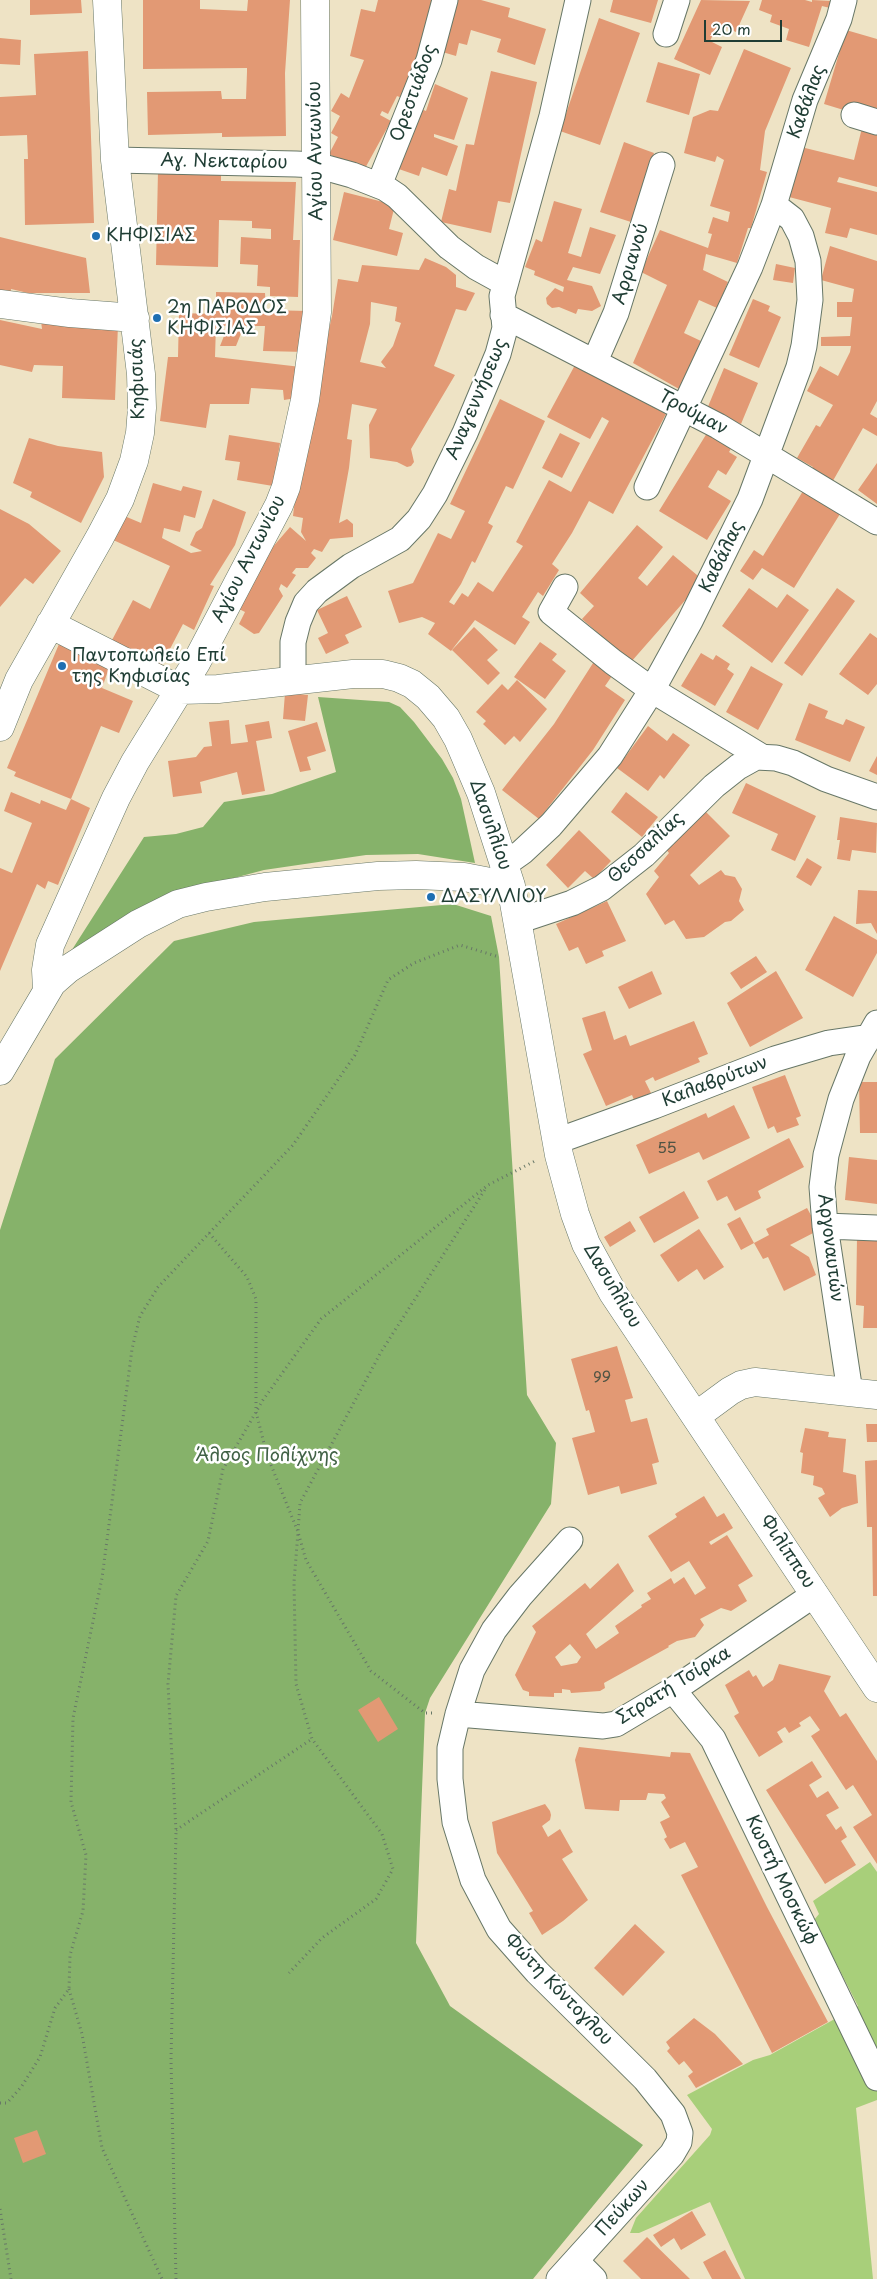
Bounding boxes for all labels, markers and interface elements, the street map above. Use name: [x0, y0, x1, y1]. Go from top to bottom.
scale bar: [707, 10, 784, 42]
text: 20 m: [712, 17, 751, 40]
street label: Ορεστιάδος: [386, 41, 442, 145]
street label: Καβάλας: [784, 62, 830, 142]
street label: Αγίου Αντωνίου: [304, 81, 328, 221]
street label: Αγ. Νεκταρίου: [160, 150, 288, 174]
street label: Αρριανού: [608, 221, 654, 307]
place label: ΚΗΦΙΣΙΑΣ: [106, 225, 195, 247]
marker: ΚΗΦΙΣΙΑΣ: [90, 230, 102, 242]
place label: 2η ΠΑΡΟΔΟΣ ΚΗΦΙΣΙΑΣ: [167, 297, 287, 340]
marker: 2η ΠΑΡΟΔΟΣ ΚΗΦΙΣΙΑΣ: [151, 312, 163, 324]
street label: Αναγεννήσεως: [442, 335, 512, 463]
street label: Κηφισιάς: [126, 338, 150, 420]
street label: Τρούμαν: [655, 386, 731, 440]
street label: Αγίου Αντωνίου: [208, 492, 290, 626]
street label: Καβάλας: [695, 518, 749, 596]
place label: Παντοπωλείο Επί της Κηφισίας: [72, 645, 226, 688]
marker: Παντοπωλείο Επί της Κηφισίας: [56, 660, 68, 672]
street label: Δασυλλίου: [464, 777, 516, 873]
street label: Θεσσαλίας: [604, 808, 688, 888]
place label: ΔΑΣΥΛΛΙΟΥ: [441, 886, 546, 908]
marker: ΔΑΣΥΛΛΙΟΥ: [425, 891, 437, 903]
street label: Καλαβρύτων: [659, 1052, 771, 1112]
house number: 55: [657, 1140, 677, 1158]
street label: Αργοναυτών: [813, 1192, 847, 1304]
street label: Δασυλλίου: [578, 1240, 646, 1332]
house number: 99: [593, 1369, 611, 1387]
park label: Άλσος Πολίχνης: [196, 1445, 338, 1467]
street label: Φιλίππου: [755, 1511, 819, 1593]
street label: Στρατή Τσίρκα: [613, 1642, 735, 1730]
street label: Κωστή Μοσκώφ: [740, 1811, 822, 1949]
street label: Φώτη Κόντογλου: [499, 1930, 617, 2050]
street label: Πεύκων: [592, 2175, 654, 2241]

